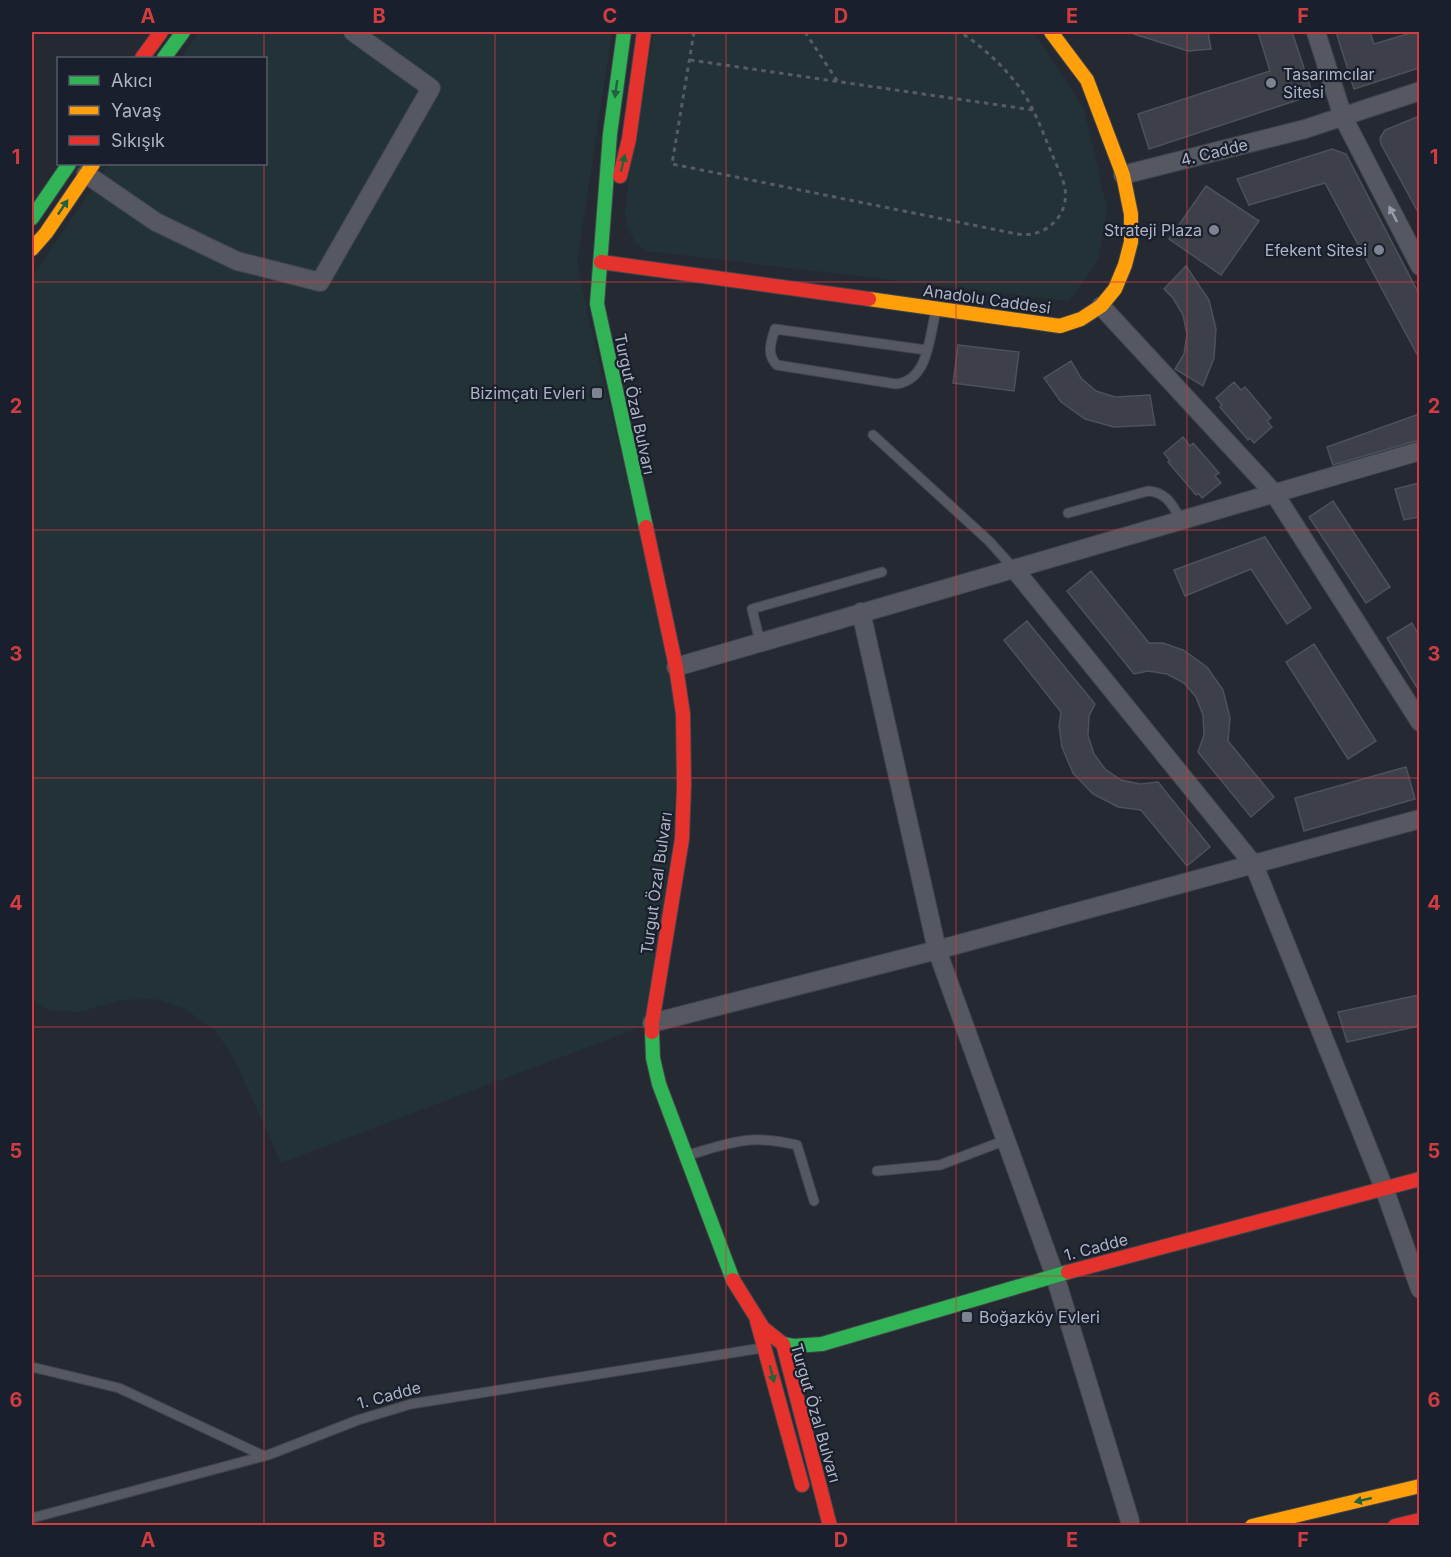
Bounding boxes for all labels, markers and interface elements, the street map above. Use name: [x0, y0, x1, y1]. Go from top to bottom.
text: A: [141, 4, 156, 28]
text: B: [372, 4, 386, 28]
text: C: [603, 4, 617, 28]
text: D: [834, 4, 848, 28]
text: E: [1066, 4, 1078, 28]
text: F: [1297, 4, 1309, 28]
legend: [57, 57, 267, 165]
place label: Tasarımcılar Sitesi: [1283, 64, 1375, 102]
text: Akıcı: [111, 70, 152, 91]
marker: Tasarımcılar Sitesi: [1264, 76, 1278, 90]
one-way arrow: [612, 80, 621, 99]
text: Yavaş: [111, 100, 161, 121]
text: Sıkışık: [111, 130, 165, 151]
street label: 4. Cadde: [1178, 134, 1250, 170]
text: 1: [12, 145, 20, 169]
text: 1: [1430, 145, 1438, 169]
one-way arrow: [619, 154, 629, 173]
one-way arrow: [57, 200, 69, 216]
one-way arrow: [1388, 205, 1398, 222]
place label: Strateji Plaza: [1104, 220, 1202, 240]
marker: Strateji Plaza: [1207, 223, 1221, 237]
place label: Efekent Sitesi: [1265, 240, 1367, 260]
marker: Efekent Sitesi: [1372, 243, 1386, 257]
street label: Anadolu Caddesi: [922, 280, 1052, 318]
street label: Turgut Özal Bulvarı: [610, 332, 660, 476]
place label: Bizimçatı Evleri: [470, 383, 585, 403]
marker: Bizimçatı Evleri: [590, 386, 604, 400]
text: 2: [10, 394, 22, 418]
text: 2: [1428, 394, 1440, 418]
text: 3: [10, 642, 22, 666]
text: 3: [1428, 642, 1440, 666]
street label: Turgut Özal Bulvarı: [636, 810, 676, 956]
text: 4: [9, 891, 23, 915]
text: 4: [1427, 891, 1441, 915]
text: 5: [10, 1139, 22, 1163]
text: 5: [1428, 1139, 1440, 1163]
street label: 1. Cadde: [1062, 1229, 1130, 1265]
place label: Boğazköy Evleri: [979, 1307, 1100, 1327]
marker: Boğazköy Evleri: [960, 1310, 974, 1324]
street label: Turgut Özal Bulvarı: [787, 1341, 845, 1485]
one-way arrow: [767, 1365, 777, 1383]
street label: 1. Cadde: [355, 1377, 423, 1413]
text: 6: [10, 1388, 23, 1412]
text: 6: [1428, 1388, 1441, 1412]
one-way arrow: [1354, 1495, 1372, 1505]
text: A: [141, 1528, 156, 1552]
text: B: [372, 1528, 386, 1552]
text: C: [603, 1528, 617, 1552]
text: D: [834, 1528, 848, 1552]
text: E: [1066, 1528, 1078, 1552]
text: F: [1297, 1528, 1309, 1552]

